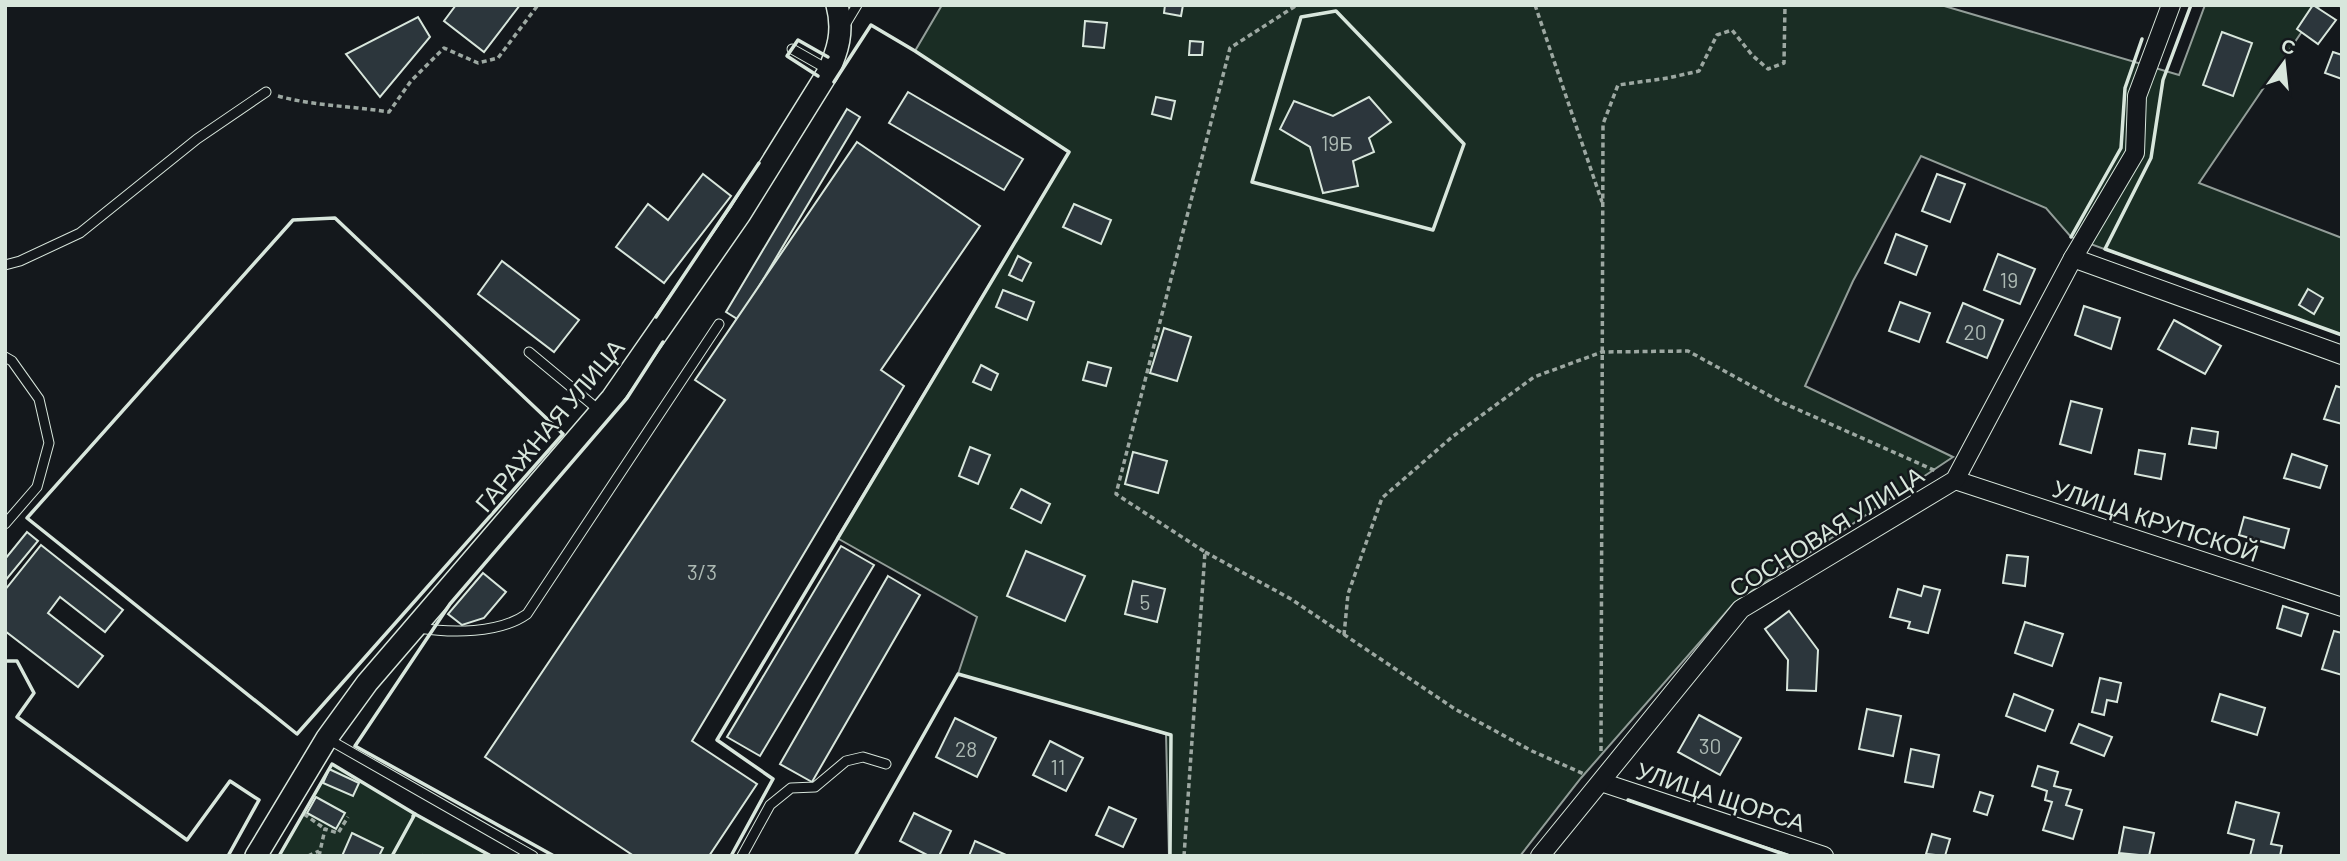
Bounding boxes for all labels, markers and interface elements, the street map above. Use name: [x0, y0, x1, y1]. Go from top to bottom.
north arrow: [2249, 28, 2319, 98]
text: С: [2279, 33, 2298, 59]
house number: 19Б: [1321, 130, 1353, 155]
house number: 19: [2000, 267, 2018, 292]
house number: 20: [1963, 319, 1987, 344]
street label: ГАРАЖНАЯ УЛИЦА: [468, 333, 630, 517]
street label: СОСНОВАЯ УЛИЦА: [1724, 460, 1928, 602]
street label: УЛИЦА КРУПСКОЙ: [2049, 473, 2263, 567]
house number: 3/3: [687, 559, 717, 584]
house number: 5: [1140, 589, 1150, 614]
house number: 30: [1699, 733, 1721, 758]
house number: 28: [955, 736, 977, 761]
house number: 11: [1051, 754, 1065, 779]
street label: УЛИЦА ЩОРСА: [1633, 755, 1809, 837]

